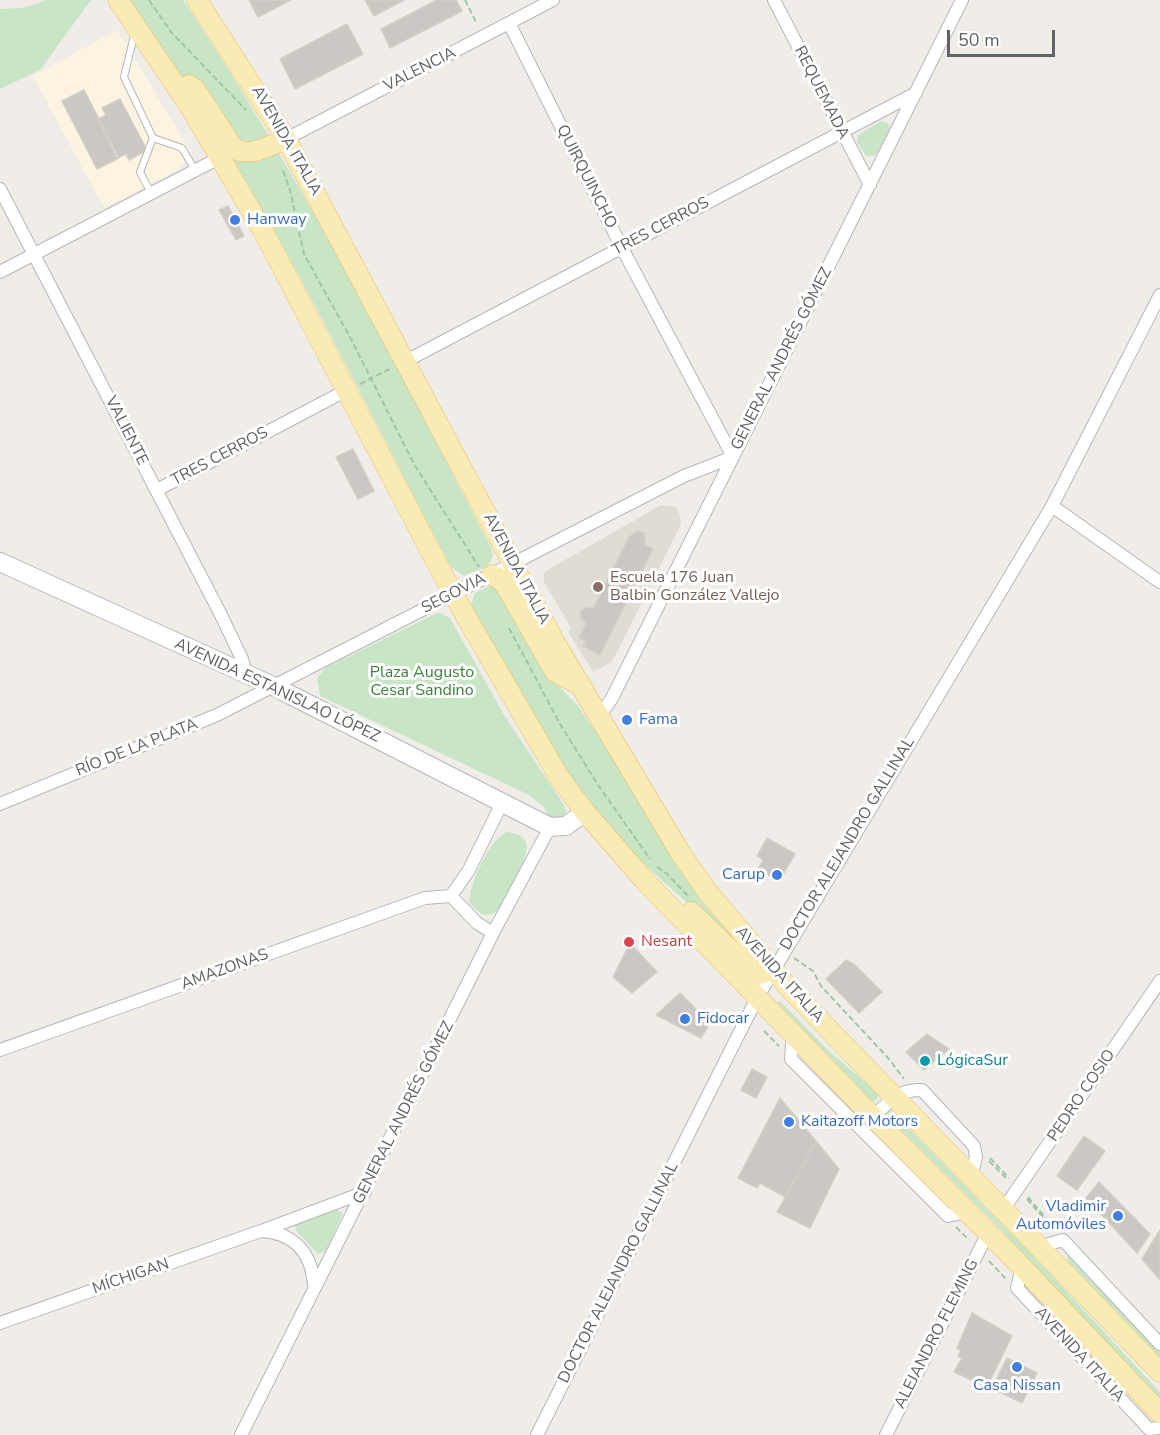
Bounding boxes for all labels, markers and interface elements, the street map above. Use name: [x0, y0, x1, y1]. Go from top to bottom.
scale bar: [950, 18, 1058, 56]
text: 50 m: [958, 28, 1000, 52]
street label: REQUEMADA: [789, 43, 853, 143]
street label: VALENCIA: [381, 44, 459, 96]
street label: AVENIDA ITALIA: [247, 83, 325, 199]
street label: QUIRQUINCHO: [552, 122, 620, 232]
street label: TRES CERROS: [609, 193, 713, 261]
place label: Hanway: [247, 210, 307, 230]
marker: Hanway: [228, 213, 242, 227]
street label: GENERAL ANDRÉS GÓMEZ: [727, 264, 837, 454]
street label: VALIENTE: [100, 393, 152, 469]
street label: TRES CERROS: [168, 423, 272, 491]
street label: AVENIDA ITALIA: [479, 510, 553, 628]
place label: Escuela 176 Juan Balbin González Vallejo: [610, 568, 779, 606]
street label: SEGOVIA: [419, 570, 489, 618]
marker: Escuela 176 Juan Balbin González Vallejo: [591, 580, 605, 594]
street label: AVENIDA ESTANISLAO LÓPEZ: [171, 635, 383, 747]
park label: Plaza Augusto Cesar Sandino: [370, 663, 474, 701]
place label: Fama: [639, 710, 678, 730]
marker: Fama: [620, 713, 634, 727]
street label: RÍO DE LA PLATA: [73, 715, 201, 781]
street label: DOCTOR ALEJANDRO GALLINAL: [777, 734, 919, 954]
place label: Carup: [722, 865, 765, 885]
marker: Carup: [770, 868, 784, 882]
street label: AVENIDA ITALIA: [731, 923, 827, 1027]
place label: Nesant: [641, 932, 692, 952]
marker: Nesant: [622, 935, 636, 949]
street label: AMAZONAS: [179, 945, 271, 995]
place label: Fidocar: [697, 1009, 749, 1029]
marker: Fidocar: [678, 1012, 692, 1026]
street label: GENERAL ANDRÉS GÓMEZ: [349, 1018, 459, 1208]
street label: PEDRO COSIO: [1044, 1046, 1120, 1146]
place label: LógicaSur: [937, 1051, 1008, 1071]
marker: LógicaSur: [918, 1054, 932, 1068]
place label: Kaitazoff Motors: [801, 1112, 918, 1132]
marker: Kaitazoff Motors: [782, 1115, 796, 1129]
street label: DOCTOR ALEJANDRO GALLINAL: [555, 1159, 683, 1387]
place label: Vladimir Automóviles: [1016, 1197, 1106, 1235]
marker: Vladimir Automóviles: [1111, 1209, 1125, 1223]
street label: MÍCHIGAN: [90, 1255, 172, 1299]
street label: ALEJANDRO FLEMING: [891, 1256, 983, 1412]
street label: AVENIDA ITALIA: [1030, 1303, 1128, 1407]
marker: Casa Nissan: [1010, 1360, 1024, 1374]
place label: Casa Nissan: [973, 1376, 1061, 1396]

